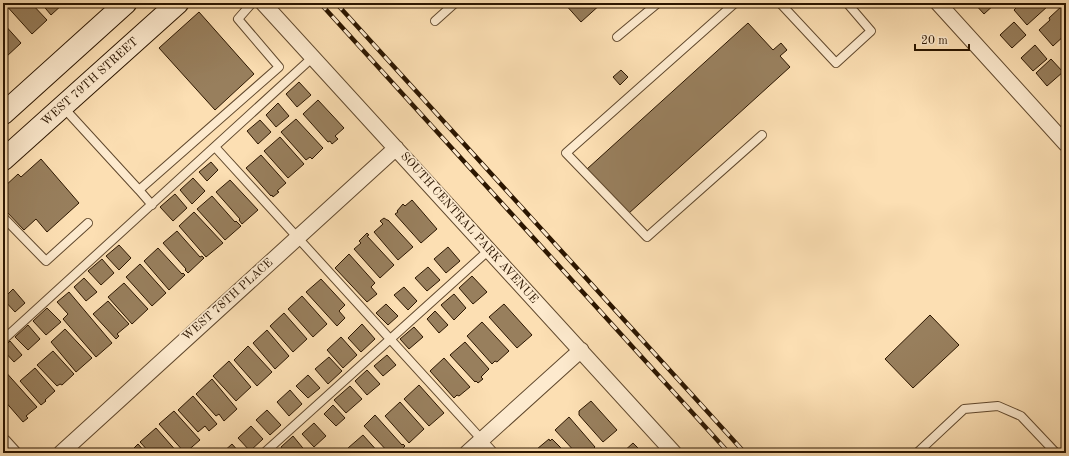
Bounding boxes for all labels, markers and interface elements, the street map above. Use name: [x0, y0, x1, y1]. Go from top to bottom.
scale bar: [915, 26, 969, 52]
text: 20 m: [921, 35, 948, 47]
street label: WEST 79TH STREET: [39, 36, 141, 128]
street label: SOUTH CENTRAL PARK AVENUE: [398, 150, 540, 306]
street label: WEST 78TH PLACE: [181, 256, 275, 344]

